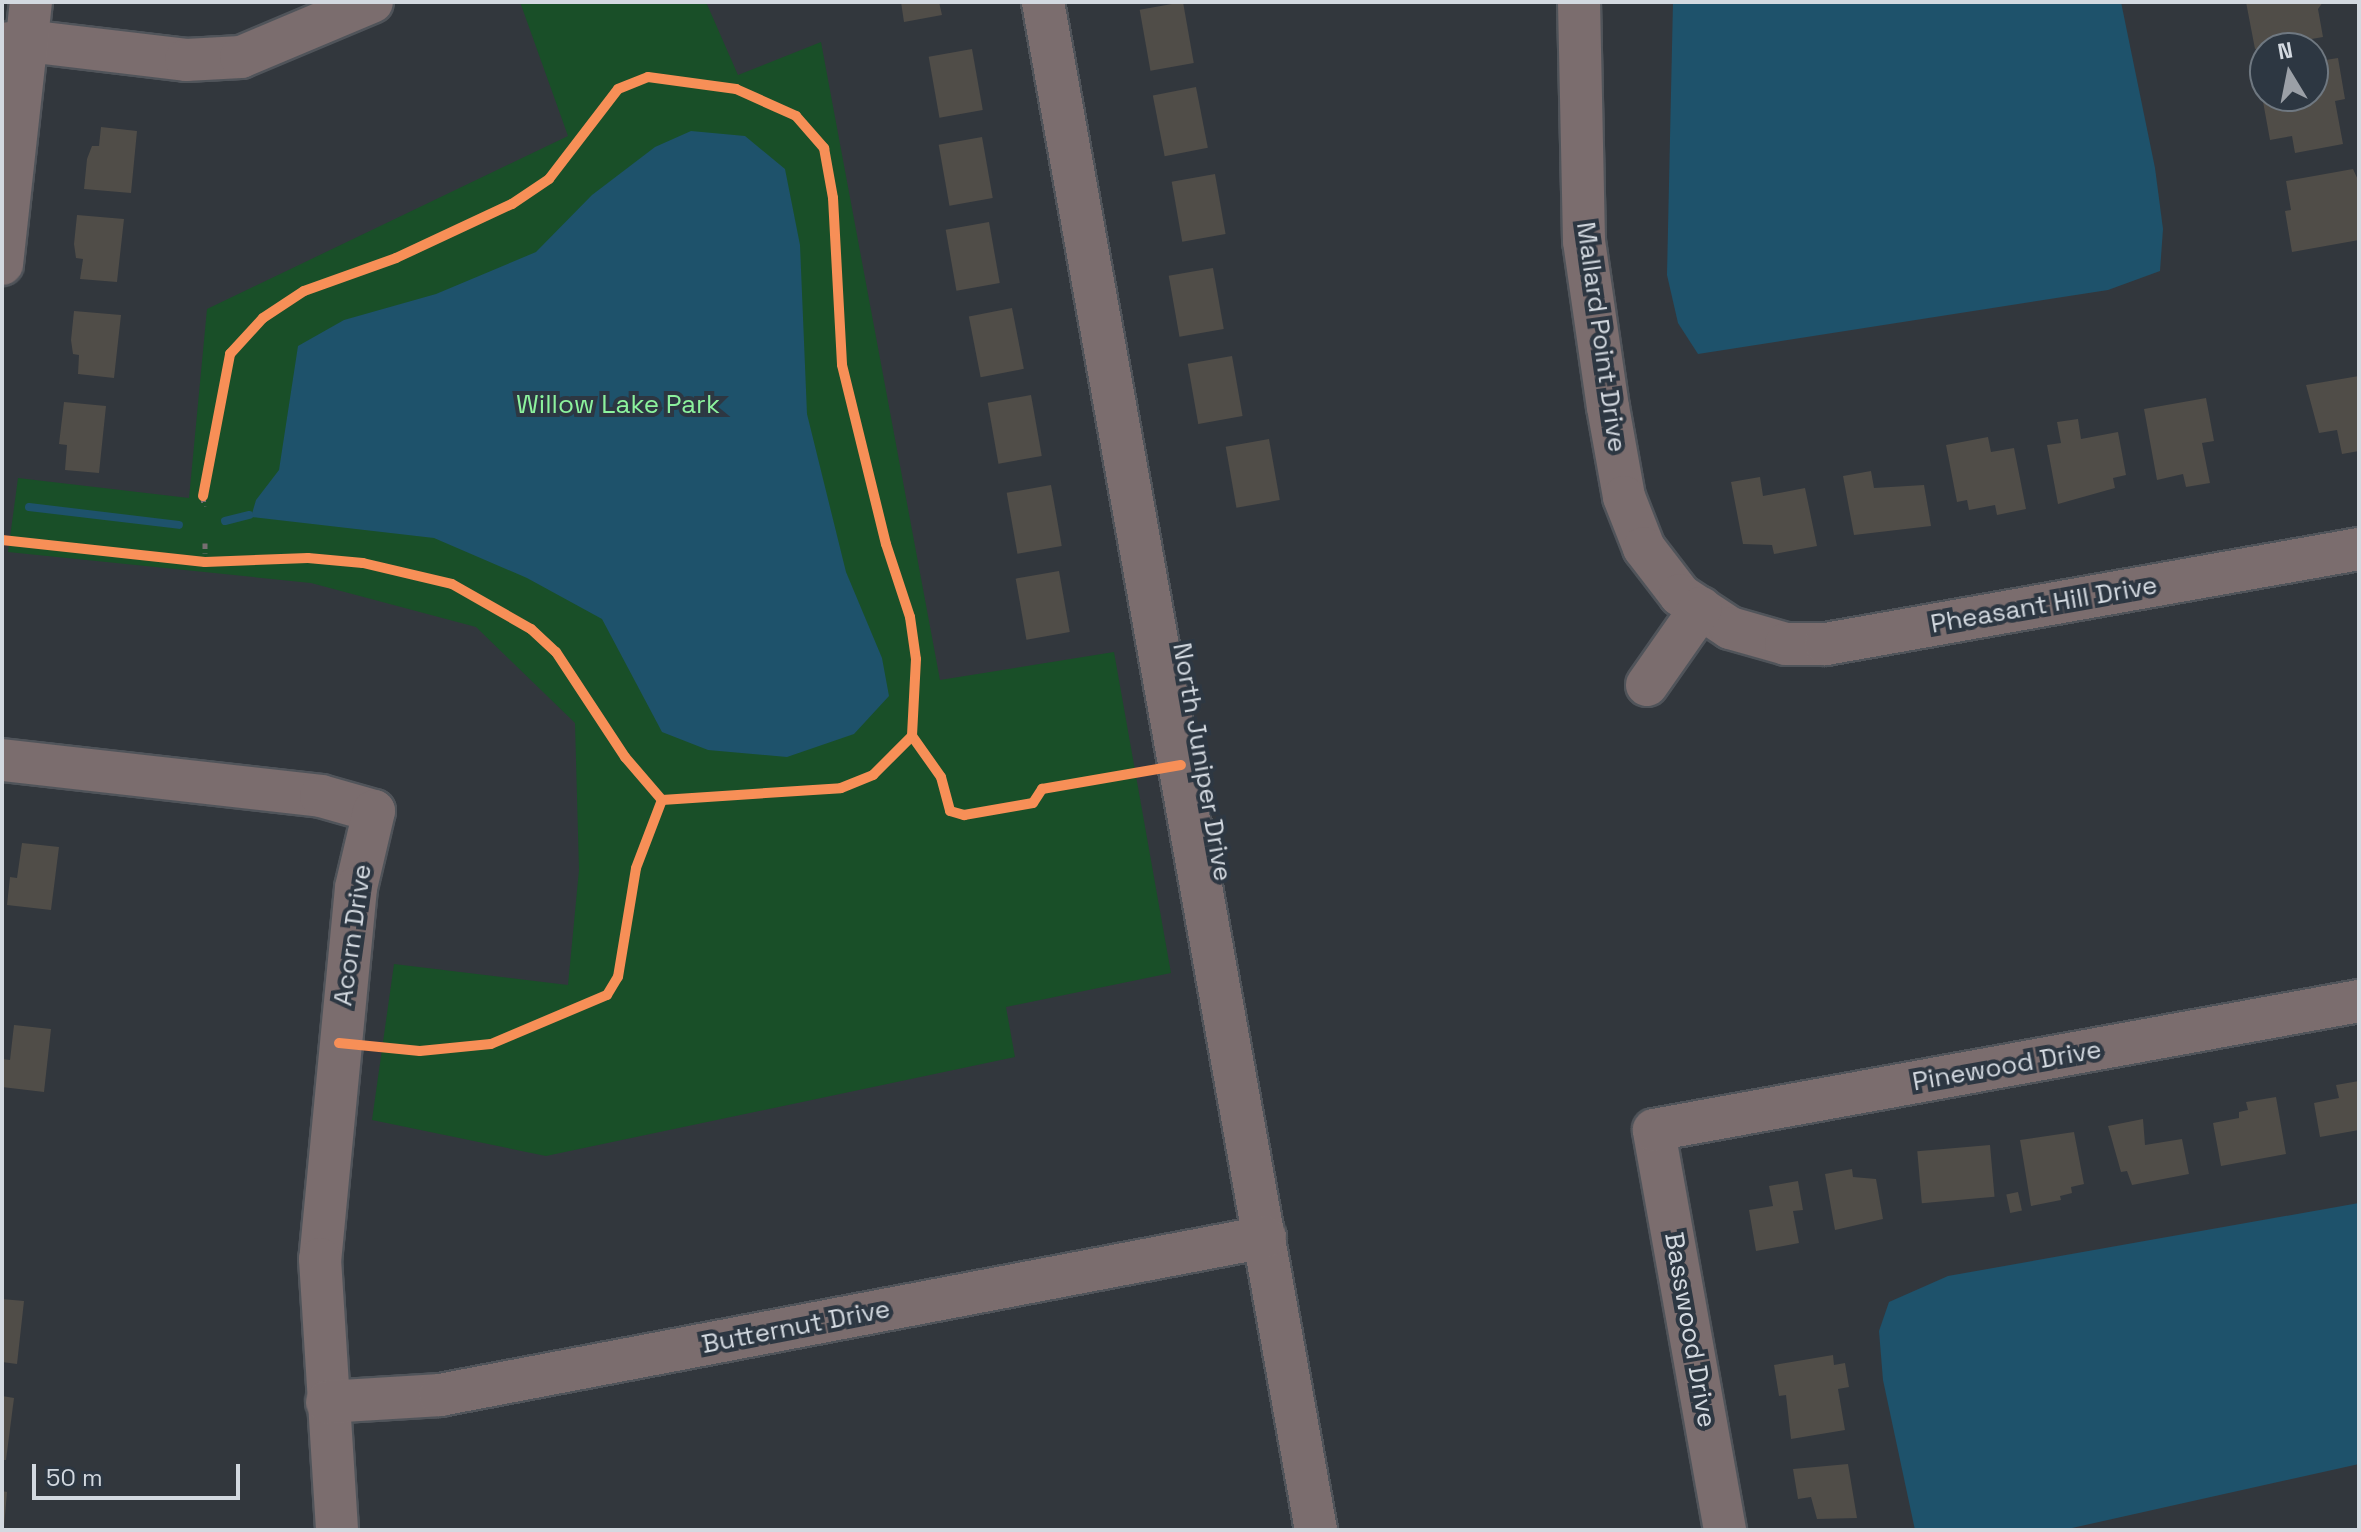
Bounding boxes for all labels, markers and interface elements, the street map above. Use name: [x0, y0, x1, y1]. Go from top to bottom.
north arrow: [2249, 32, 2329, 112]
text: N: [2275, 35, 2295, 65]
street label: Mallard Point Drive: [1569, 220, 1633, 454]
park label: Willow Lake Park: [516, 389, 720, 421]
street label: Pheasant Hill Drive: [1928, 570, 2160, 640]
street label: North Juniper Drive: [1166, 640, 1238, 884]
street label: Acorn Drive: [328, 862, 378, 1008]
street label: Pinewood Drive: [1910, 1034, 2104, 1098]
street label: Basswood Drive: [1657, 1230, 1723, 1430]
street label: Butternut Drive: [699, 1293, 893, 1361]
scale bar: [36, 1448, 244, 1498]
text: 50 m: [46, 1462, 103, 1493]

